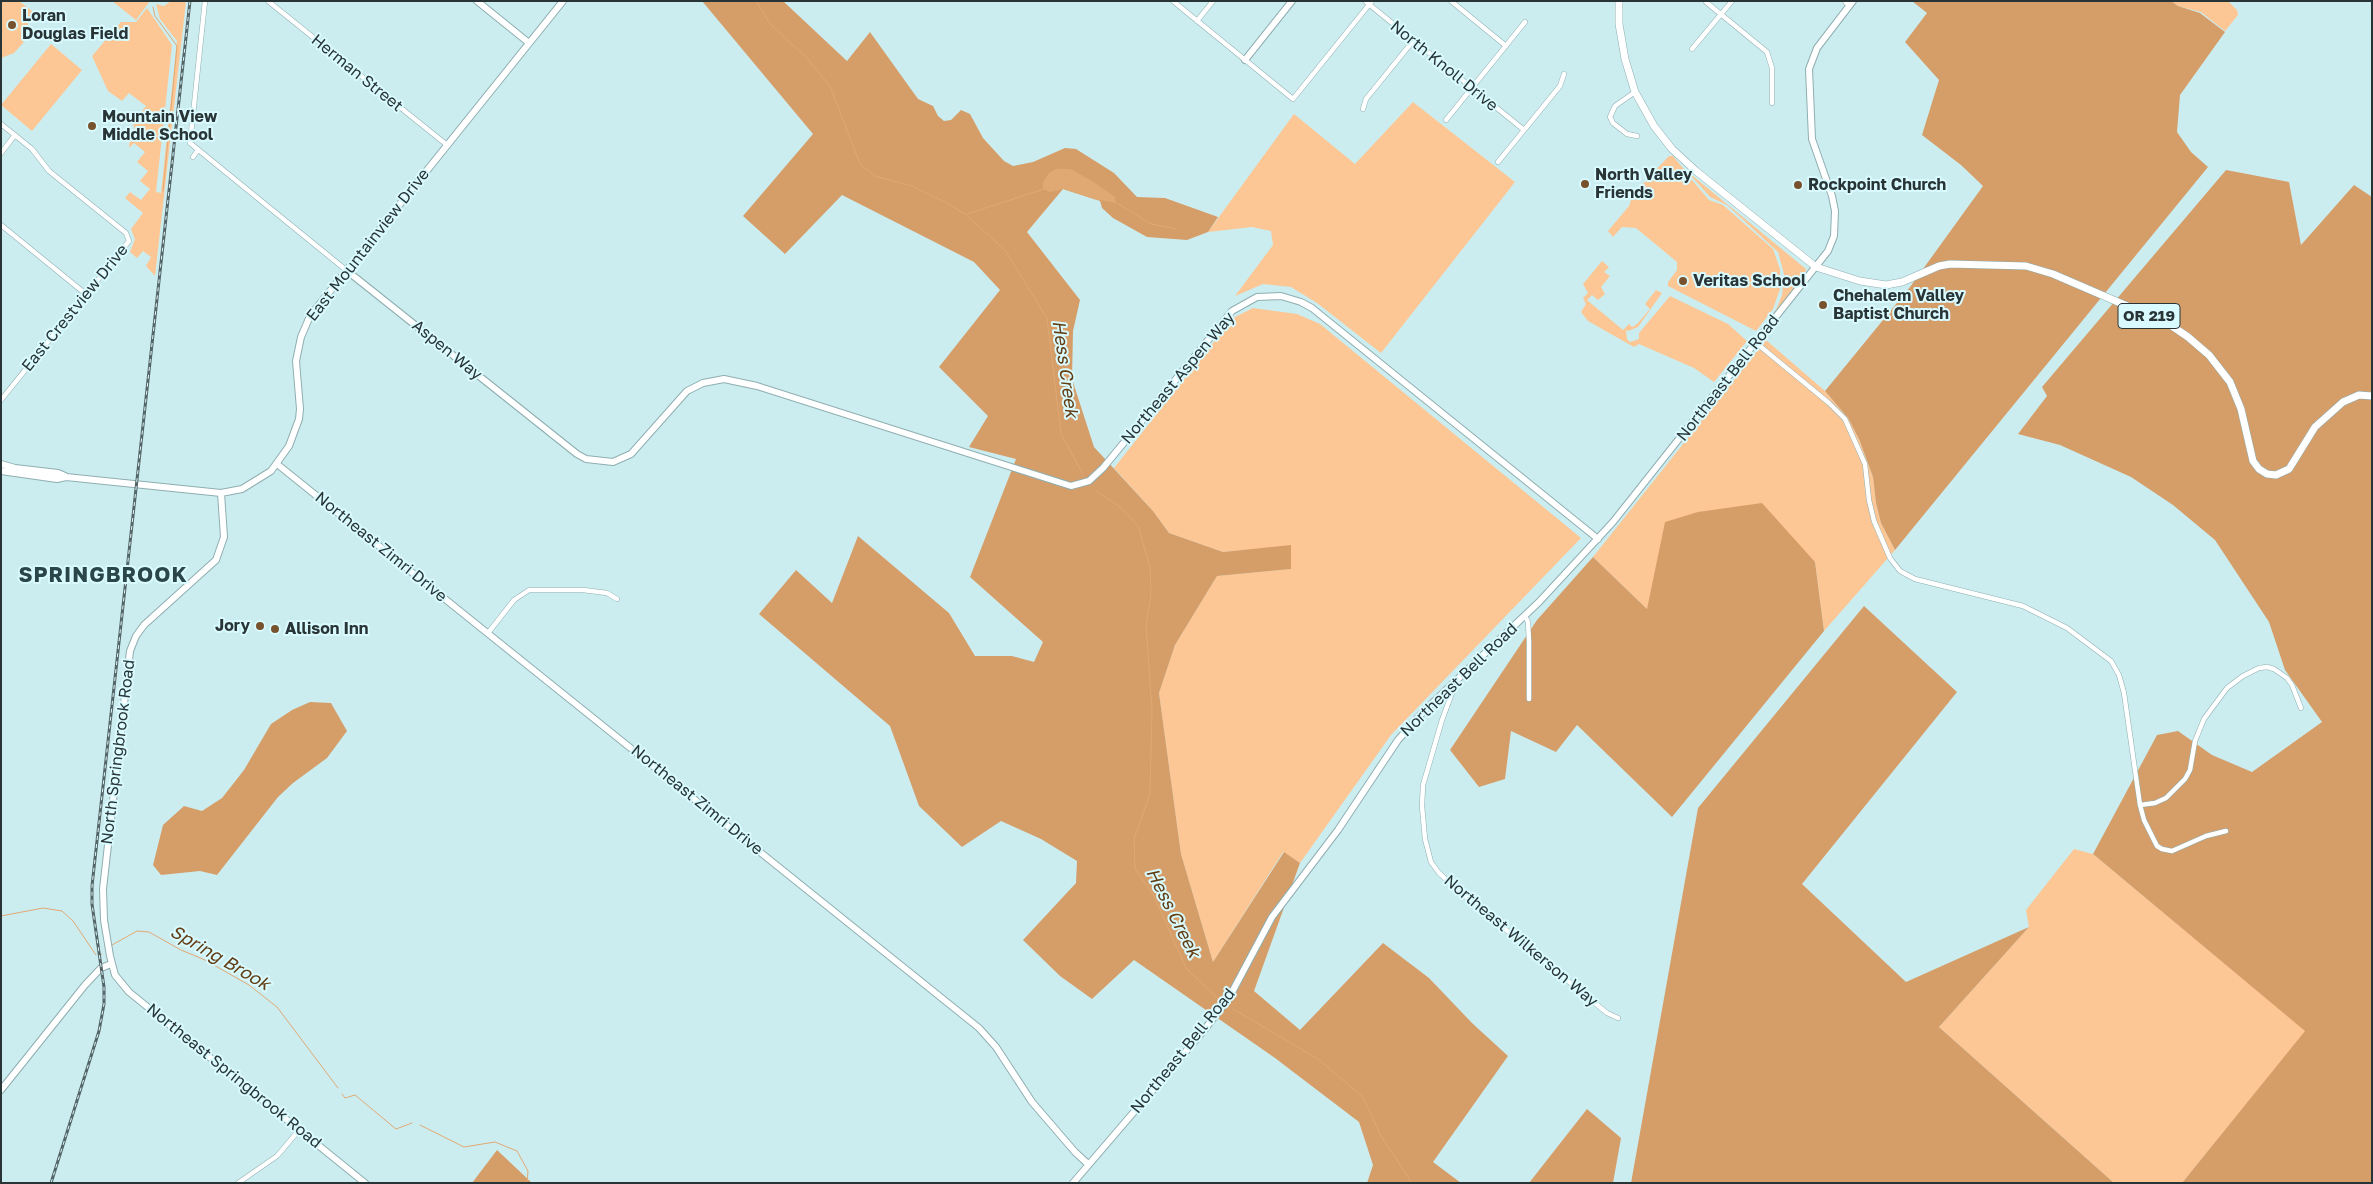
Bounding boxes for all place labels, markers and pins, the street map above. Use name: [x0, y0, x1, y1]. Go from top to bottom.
place label: Loran Douglas Field: [22, 6, 128, 44]
marker: Loran Douglas Field: [6, 19, 18, 31]
place label: Mountain View Middle School: [102, 107, 217, 145]
marker: Mountain View Middle School: [86, 120, 98, 132]
place label: North Valley Friends: [1595, 165, 1692, 203]
place label: Rockpoint Church: [1808, 175, 1946, 195]
marker: North Valley Friends: [1579, 178, 1591, 190]
marker: Rockpoint Church: [1792, 179, 1804, 191]
place label: Veritas School: [1693, 271, 1806, 291]
marker: Veritas School: [1677, 275, 1689, 287]
place label: Chehalem Valley Baptist Church: [1833, 286, 1964, 324]
marker: Chehalem Valley Baptist Church: [1817, 299, 1829, 311]
place label: Jory: [215, 616, 250, 636]
place label: Allison Inn: [285, 619, 368, 639]
marker: Jory: [254, 620, 266, 632]
marker: Allison Inn: [269, 623, 281, 635]

